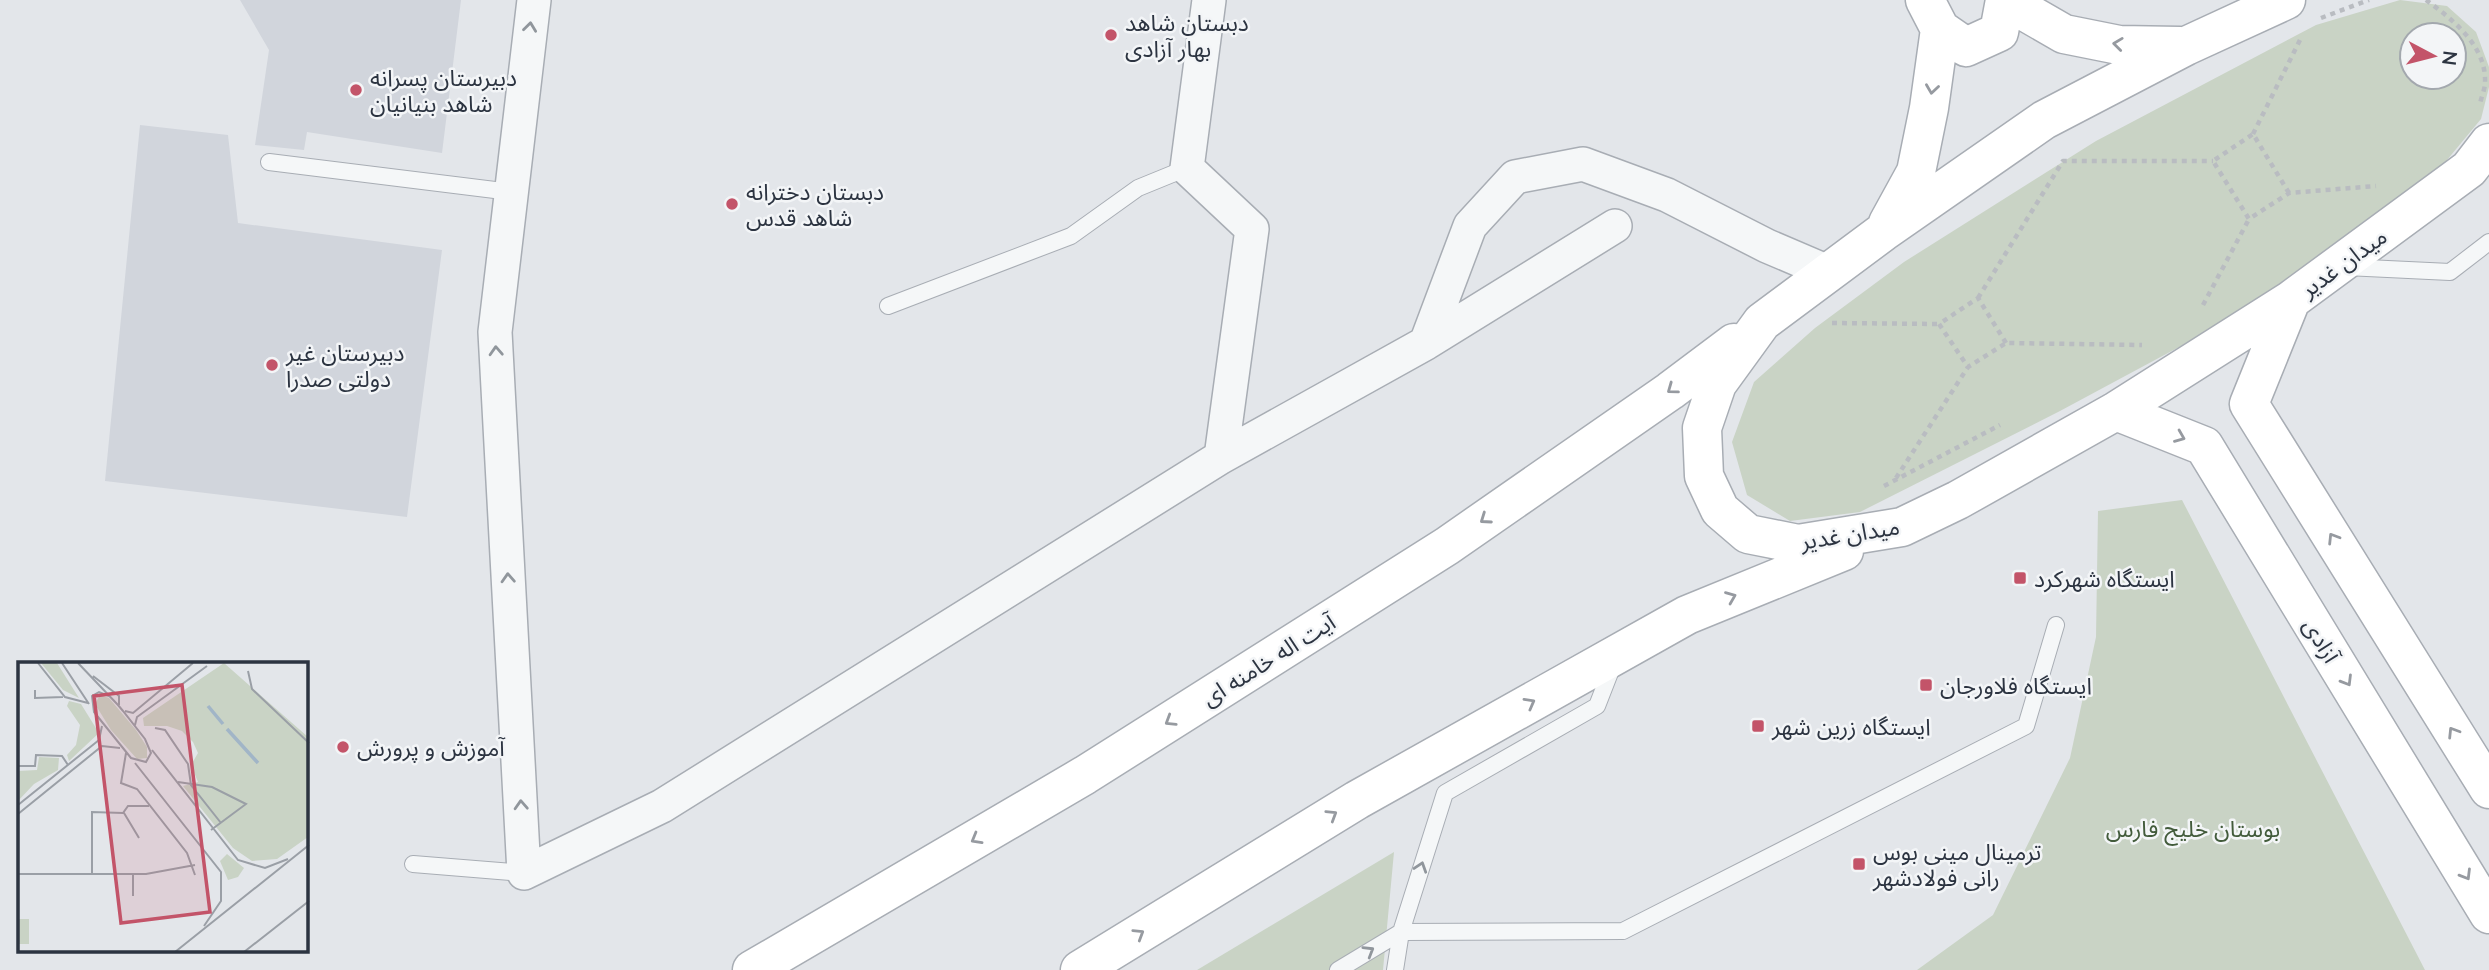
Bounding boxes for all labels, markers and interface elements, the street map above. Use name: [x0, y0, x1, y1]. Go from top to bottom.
place label: دبستان شاهد بهار آزادی: [1125, 8, 1249, 63]
one-way arrow: [523, 21, 538, 33]
north arrow: [2398, 21, 2468, 91]
marker: دبستان شاهد بهار آزادی: [1103, 27, 1119, 43]
one-way arrow: [2112, 37, 2124, 52]
text: N: [2438, 49, 2463, 67]
place label: دبیرستان پسرانه شاهد بنیانیان: [370, 63, 517, 117]
marker: دبیرستان پسرانه شاهد بنیانیان: [348, 82, 364, 98]
one-way arrow: [1924, 83, 1939, 95]
place label: دبستان دخترانه شاهد قدس: [746, 177, 884, 231]
marker: دبستان دخترانه شاهد قدس: [724, 196, 740, 212]
street label: میدان غدیر: [2294, 221, 2392, 304]
place label: دبیرستان غیر دولتی صدرا: [285, 338, 404, 393]
one-way arrow: [488, 345, 503, 356]
marker: دبیرستان غیر دولتی صدرا: [264, 357, 280, 373]
one-way arrow: [1667, 381, 1680, 393]
one-way arrow: [2173, 428, 2185, 442]
one-way arrow: [1480, 511, 1493, 524]
street label: میدان غدیر: [1798, 511, 1902, 556]
one-way arrow: [2328, 533, 2341, 546]
place label: ایستگاه شهرکرد: [2034, 564, 2175, 593]
marker: ایستگاه شهرکرد: [2012, 570, 2028, 586]
one-way arrow: [501, 572, 516, 583]
one-way arrow: [1725, 592, 1737, 606]
street label: آیت اله خامنه ای: [1196, 606, 1341, 711]
street label: آزادی: [2297, 613, 2347, 669]
inset map: [18, 662, 308, 953]
place label: ایستگاه فلاورجان: [1940, 671, 2092, 700]
one-way arrow: [2339, 673, 2352, 686]
marker: ایستگاه فلاورجان: [1918, 677, 1934, 693]
one-way arrow: [1523, 698, 1536, 711]
place label: ایستگاه زرین شهر: [1771, 712, 1931, 741]
one-way arrow: [1165, 713, 1178, 726]
marker: ایستگاه زرین شهر: [1750, 718, 1766, 734]
one-way arrow: [2448, 726, 2461, 739]
place label: آموزش و پرورش: [357, 733, 506, 763]
marker: آموزش و پرورش: [335, 739, 351, 755]
one-way arrow: [513, 799, 528, 810]
one-way arrow: [1325, 810, 1338, 823]
park label: بوستان خلیج فارس: [2106, 814, 2280, 846]
one-way arrow: [970, 831, 983, 844]
place label: ترمینال مینی بوس رانی فولادشهر: [1872, 837, 2042, 892]
marker: ترمینال مینی بوس رانی فولادشهر: [1851, 856, 1867, 872]
one-way arrow: [1413, 861, 1428, 873]
one-way arrow: [2457, 868, 2470, 881]
one-way arrow: [1131, 930, 1144, 943]
one-way arrow: [1362, 946, 1375, 959]

